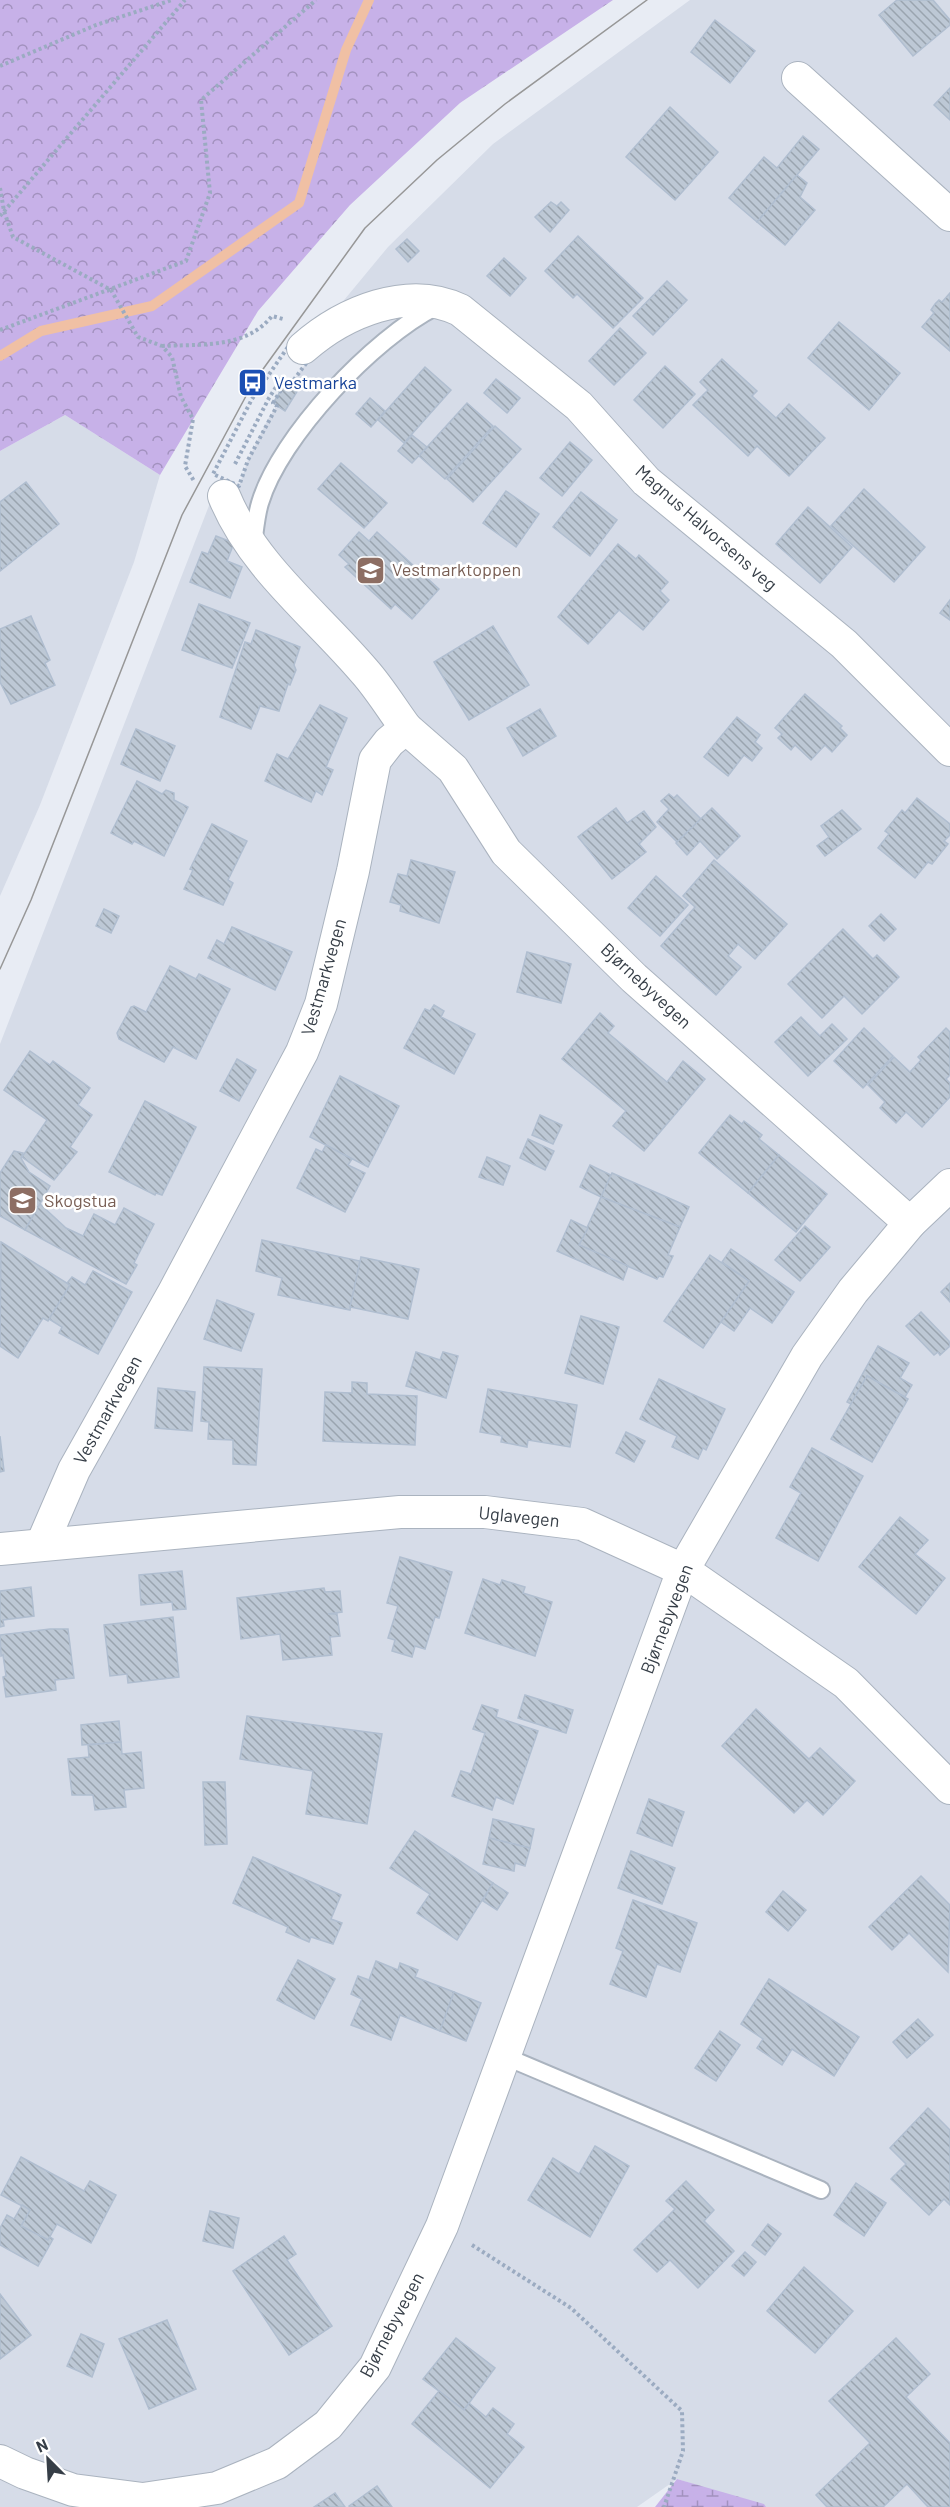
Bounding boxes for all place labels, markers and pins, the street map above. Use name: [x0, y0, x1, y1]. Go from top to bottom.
bus stop icon: Vestmarka: [237, 367, 269, 399]
place label: Vestmarka: [274, 371, 357, 393]
school or university icon: Vestmarktoppen: [355, 554, 387, 586]
place label: Vestmarktoppen: [392, 558, 521, 580]
school or university icon: Skogstua: [7, 1185, 39, 1217]
place label: Skogstua: [44, 1189, 117, 1211]

